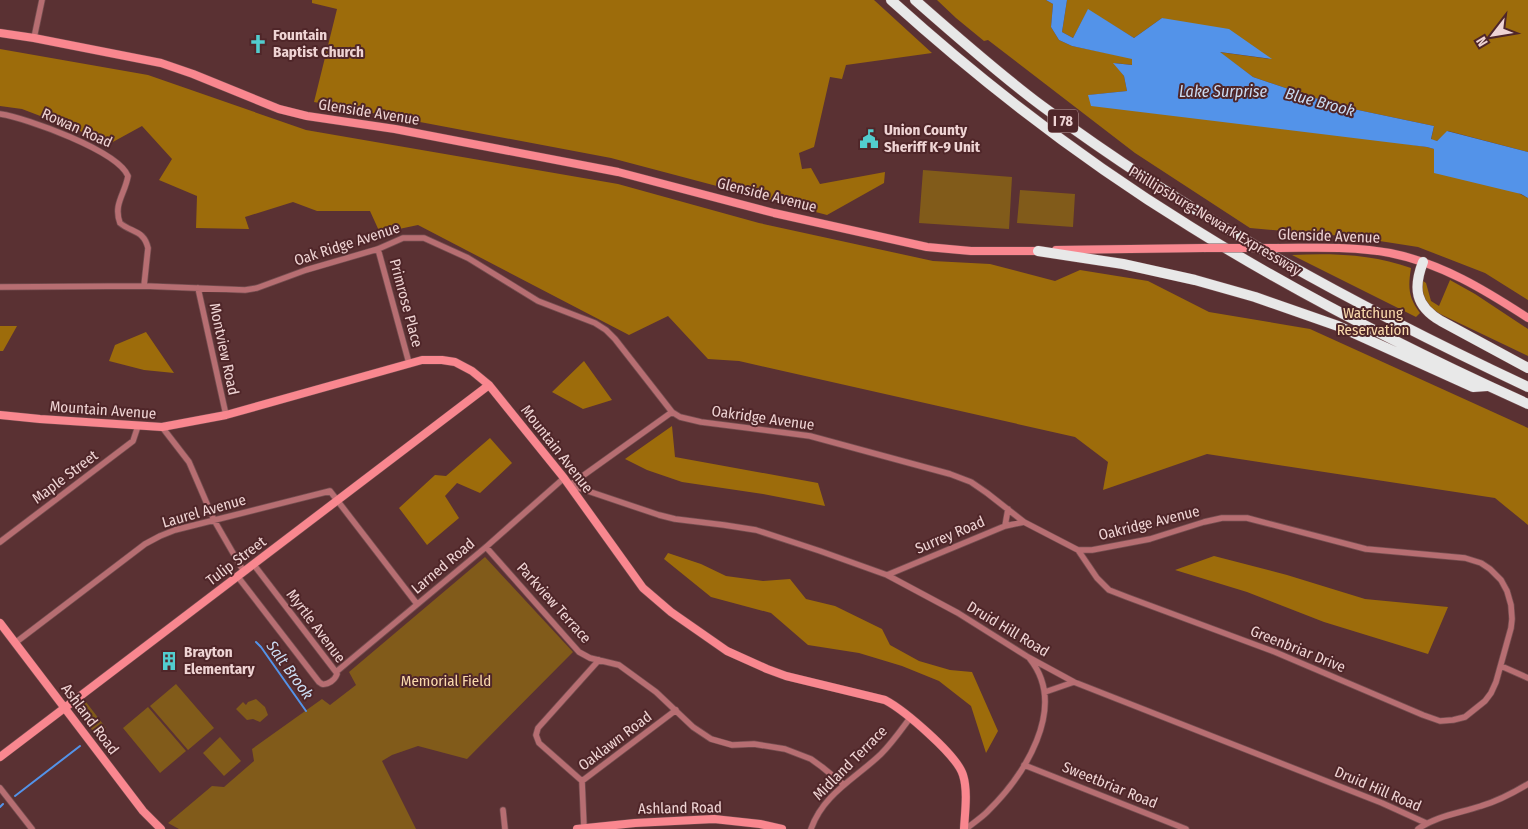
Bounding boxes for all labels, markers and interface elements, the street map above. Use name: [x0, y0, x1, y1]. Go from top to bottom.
north arrow: [1468, 10, 1518, 60]
place label: Fountain Baptist Church: [273, 26, 364, 61]
church icon: Fountain Baptist Church: [247, 33, 269, 55]
text: N: [1473, 33, 1492, 49]
water label: Lake Surprise: [1179, 82, 1267, 101]
water label: Blue Brook: [1283, 84, 1357, 120]
street label: Glenside Avenue: [317, 95, 421, 129]
street label: Rowan Road: [39, 104, 115, 152]
road number: I 78: [1048, 110, 1078, 132]
place label: Union County Sheriff K-9 Unit: [884, 121, 981, 156]
public building icon: Union County Sheriff K-9 Unit: [858, 128, 880, 150]
street label: Phillipsburg-Newark Expressway: [1126, 162, 1305, 280]
street label: Glenside Avenue: [715, 174, 819, 216]
street label: Oak Ridge Avenue: [292, 218, 402, 270]
street label: Glenside Avenue: [1278, 225, 1380, 247]
street label: Primrose Place: [386, 257, 426, 349]
street label: Montview Road: [205, 301, 243, 397]
park label: Watchung Reservation: [1337, 304, 1409, 339]
street label: Mountain Avenue: [49, 397, 157, 423]
street label: Mountain Avenue: [517, 401, 597, 497]
street label: Oakridge Avenue: [711, 402, 815, 434]
street label: Maple Street: [29, 446, 102, 508]
street label: Laurel Avenue: [160, 490, 248, 532]
street label: Oakridge Avenue: [1097, 502, 1201, 544]
street label: Surrey Road: [912, 512, 988, 558]
street label: Tulip Street: [203, 533, 270, 589]
street label: Larned Road: [408, 534, 478, 598]
street label: Parkview Terrace: [513, 559, 595, 647]
street label: Myrtle Avenue: [283, 586, 349, 666]
street label: Druid Hill Road: [964, 597, 1052, 661]
street label: Greenbriar Drive: [1248, 622, 1348, 676]
water label: Salt Brook: [262, 636, 318, 703]
place label: Brayton Elementary: [184, 643, 256, 678]
building icon: Brayton Elementary: [158, 650, 180, 672]
park label: Memorial Field: [401, 672, 491, 690]
street label: Ashland Road: [58, 680, 122, 758]
street label: Oaklawn Road: [575, 708, 655, 774]
street label: Midland Terrace: [809, 722, 891, 804]
street label: Sweetbriar Road: [1060, 758, 1160, 812]
street label: Druid Hill Road: [1332, 763, 1424, 815]
street label: Ashland Road: [638, 798, 722, 818]

